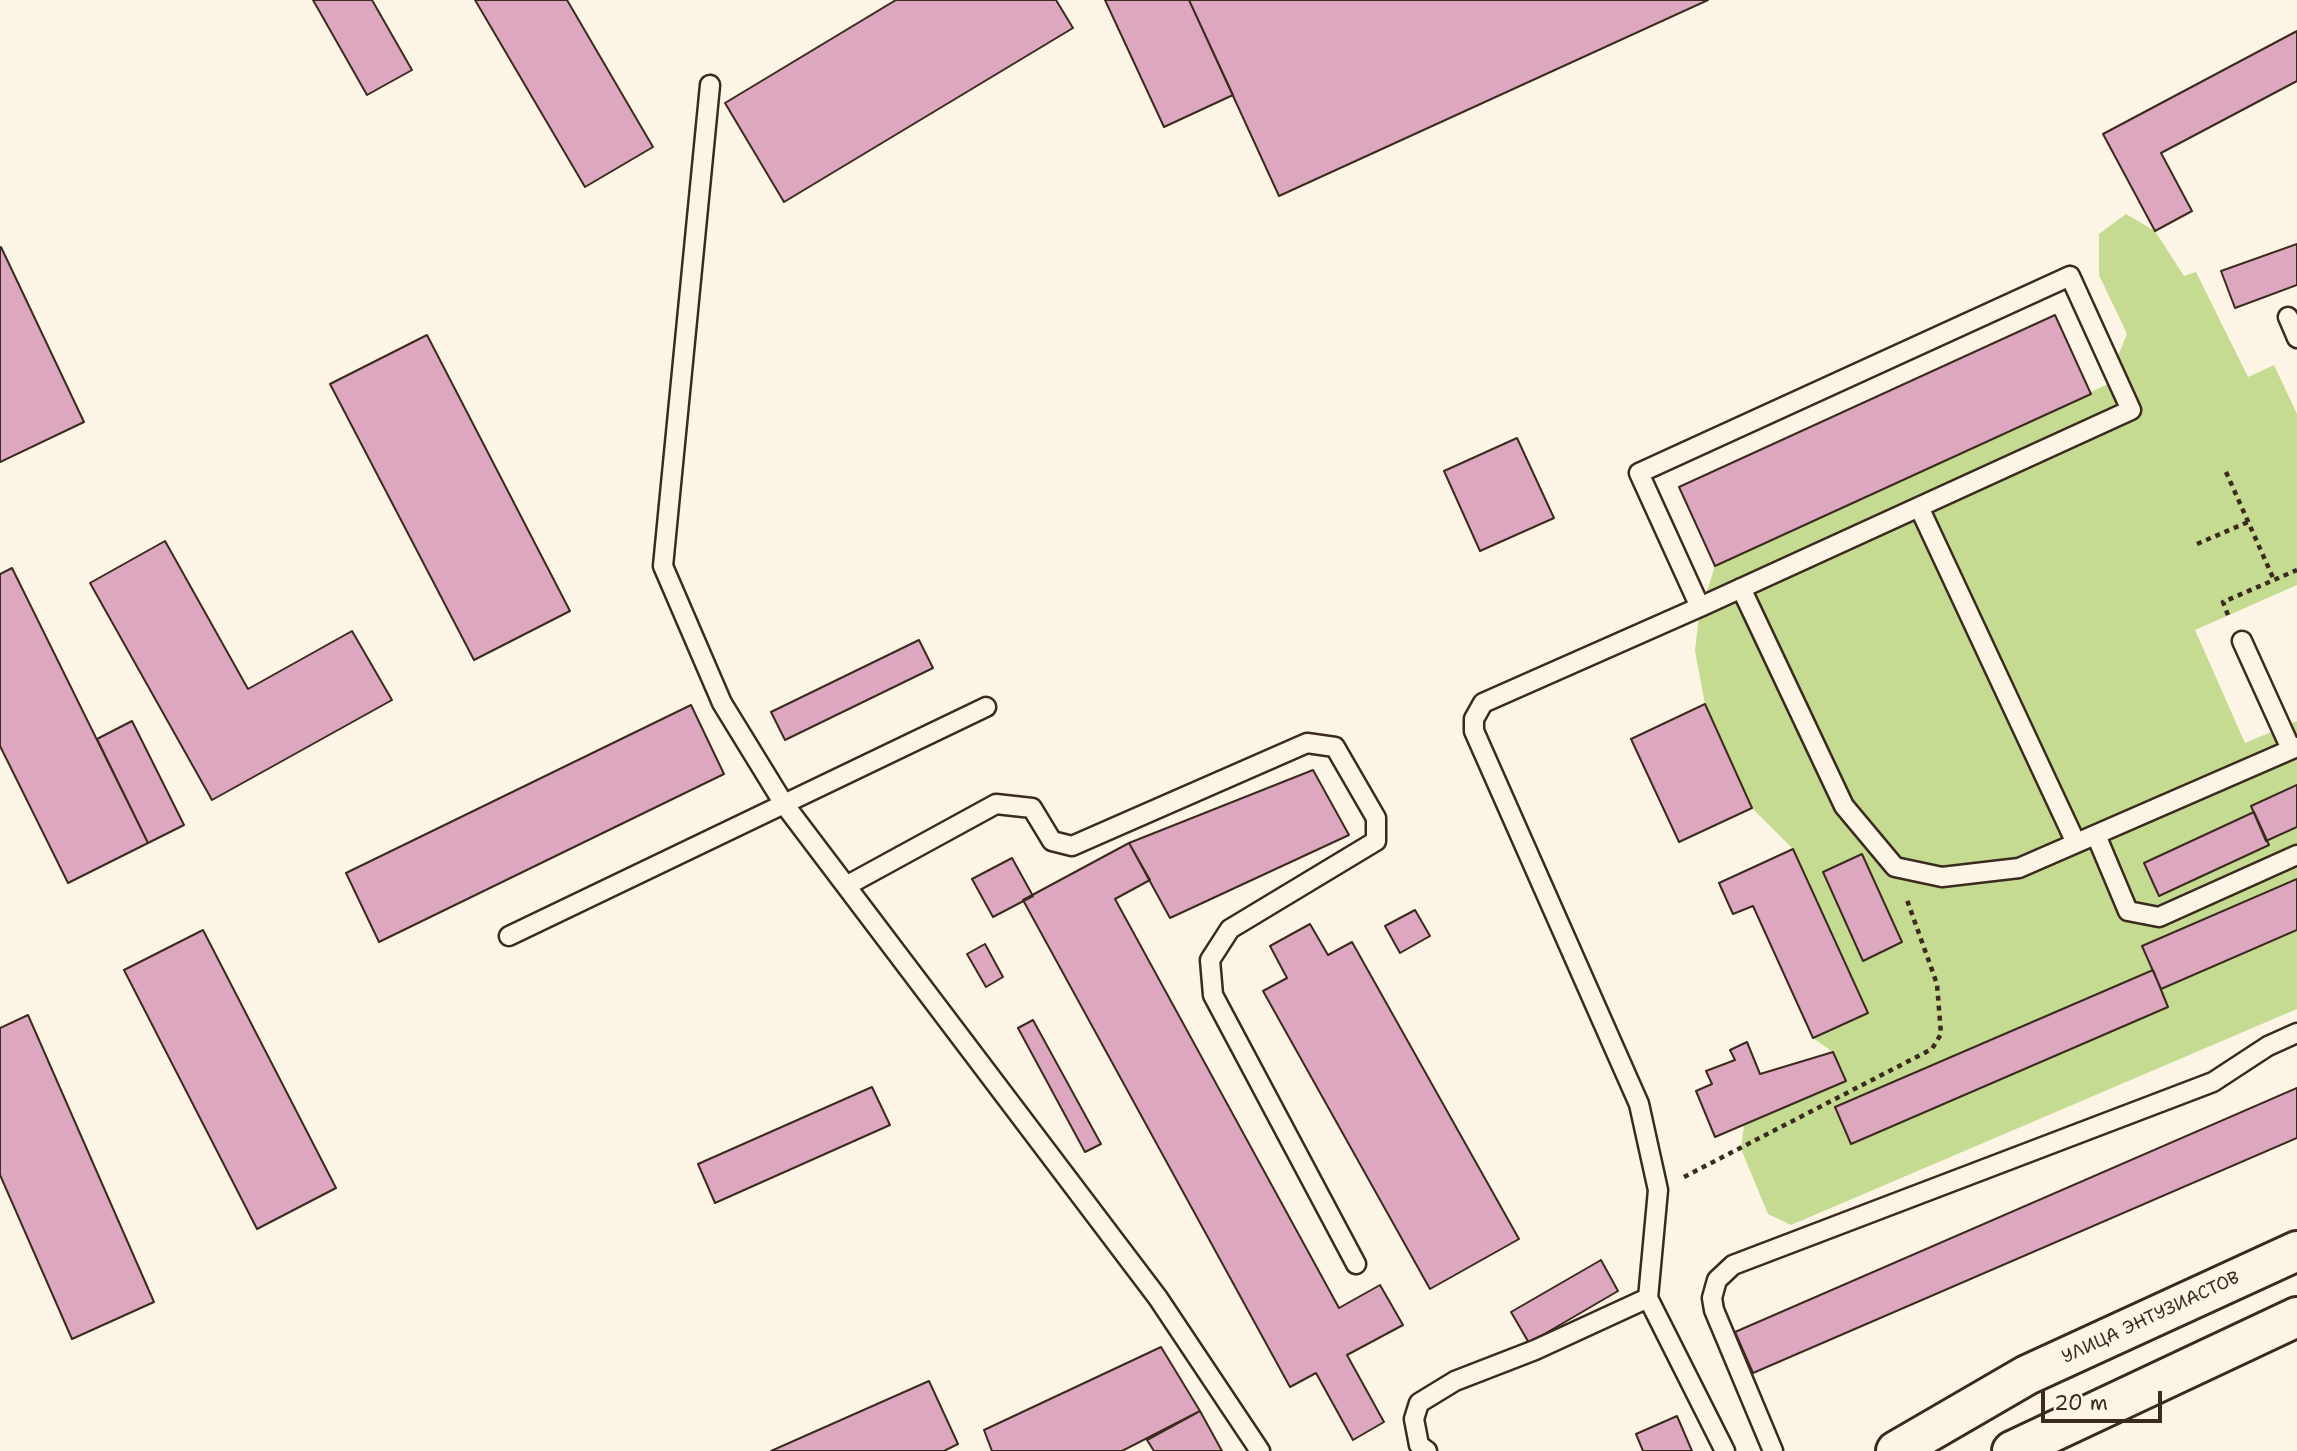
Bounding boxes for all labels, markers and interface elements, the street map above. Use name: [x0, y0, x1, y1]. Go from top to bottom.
street label: УЛИЦА ЭНТУЗИАСТОВ: [2059, 1267, 2243, 1369]
scale bar: [2045, 1378, 2166, 1422]
text: 20 m: [2054, 1389, 2108, 1417]

